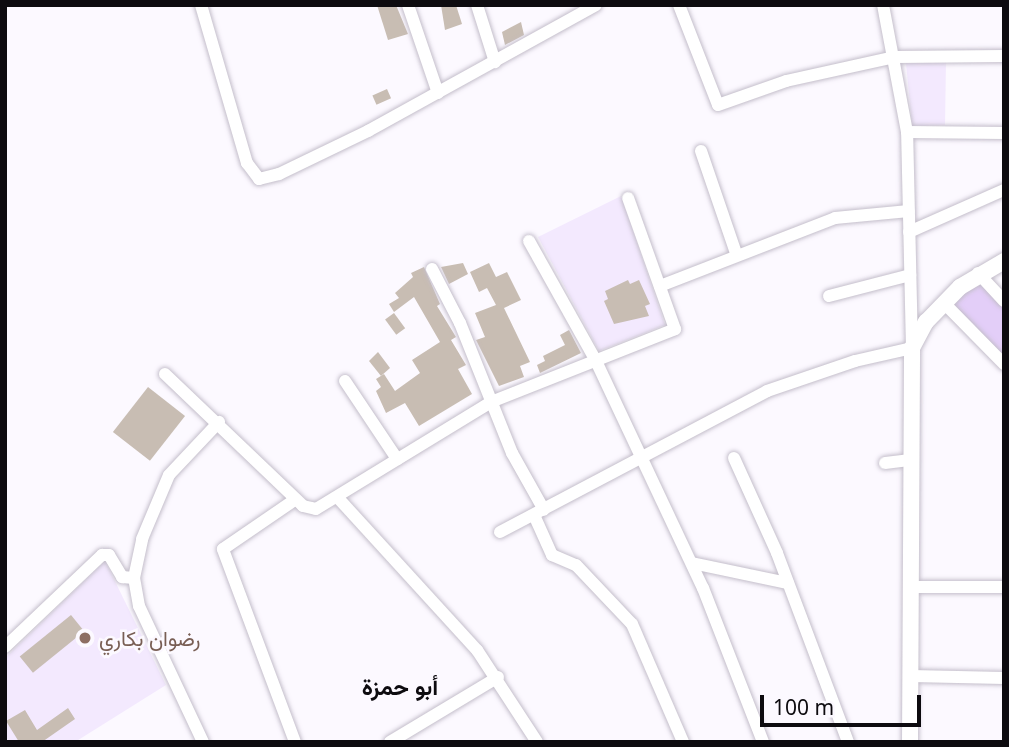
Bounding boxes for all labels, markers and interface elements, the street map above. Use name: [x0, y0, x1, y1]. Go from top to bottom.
place label: رضوان بكاري: [99, 625, 200, 651]
marker: رضوان بكاري: [77, 630, 93, 646]
district label: أبو حمزة: [362, 672, 438, 700]
scale bar: [764, 680, 925, 724]
text: 100 m: [773, 693, 834, 721]

